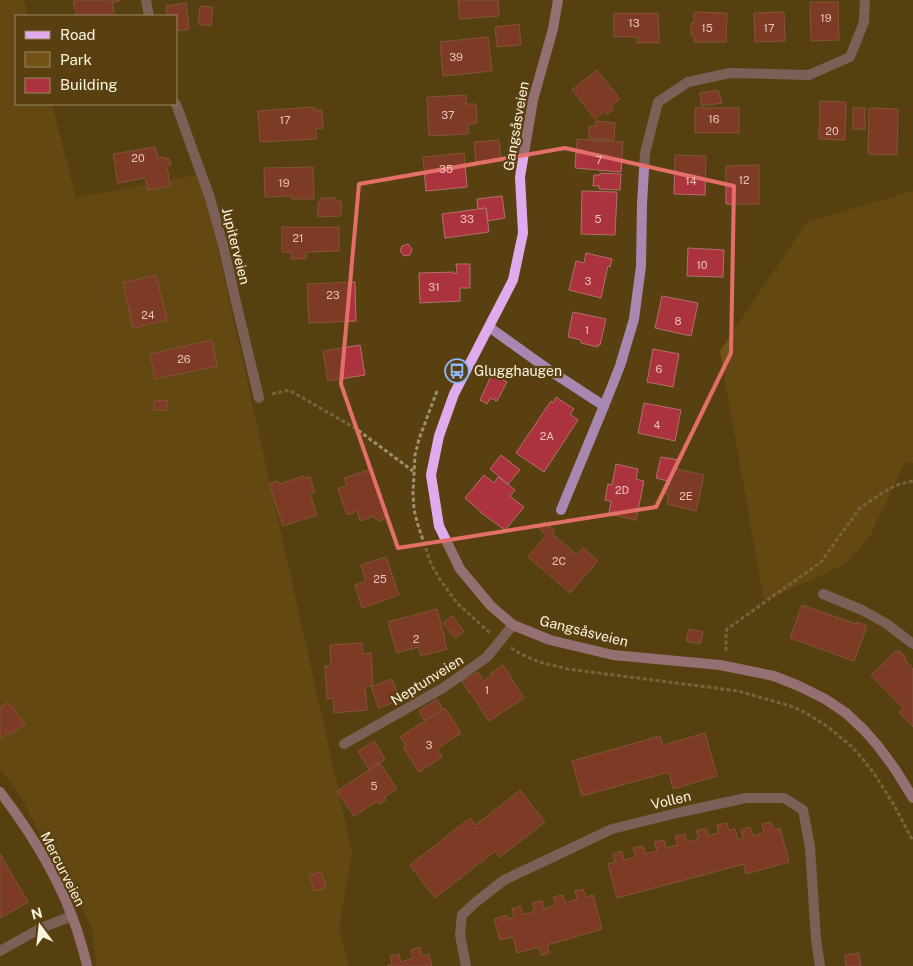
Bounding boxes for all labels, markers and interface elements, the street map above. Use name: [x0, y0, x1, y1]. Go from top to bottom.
house number: 19: [820, 12, 832, 24]
legend: [15, 15, 178, 105]
house number: 13: [628, 17, 640, 29]
house number: 15: [701, 22, 713, 34]
house number: 17: [763, 22, 775, 34]
text: Road: [60, 26, 96, 43]
text: Park: [60, 51, 92, 68]
house number: 39: [449, 51, 463, 63]
text: Building: [60, 76, 118, 93]
street label: Gangsåsveien: [500, 80, 532, 172]
house number: 37: [441, 109, 455, 121]
house number: 16: [708, 113, 720, 125]
house number: 17: [279, 114, 291, 126]
house number: 20: [825, 125, 839, 137]
house number: 20: [131, 152, 145, 164]
house number: 7: [596, 154, 603, 166]
house number: 35: [439, 163, 453, 175]
house number: 12: [738, 174, 750, 186]
house number: 14: [685, 175, 697, 187]
house number: 19: [278, 177, 290, 189]
street label: Jupiterveien: [219, 206, 253, 286]
house number: 33: [460, 213, 474, 225]
house number: 5: [594, 213, 602, 225]
house number: 21: [292, 232, 304, 244]
house number: 10: [696, 259, 708, 271]
house number: 3: [585, 275, 592, 287]
house number: 31: [428, 281, 440, 293]
house number: 23: [326, 289, 340, 301]
house number: 24: [141, 309, 155, 321]
house number: 8: [674, 315, 682, 327]
house number: 1: [585, 324, 589, 336]
house number: 26: [177, 353, 191, 365]
bus stop icon: Glugghaugen: [444, 358, 470, 384]
place label: Glugghaugen: [474, 363, 562, 379]
house number: 6: [656, 363, 663, 375]
house number: 4: [654, 419, 661, 431]
house number: 2A: [540, 430, 554, 442]
house number: 2D: [615, 484, 629, 496]
house number: 2E: [679, 490, 693, 502]
house number: 2C: [552, 555, 566, 567]
house number: 25: [373, 573, 387, 585]
street label: Gangsåsveien: [538, 612, 630, 650]
house number: 2: [413, 633, 420, 645]
street label: Neptunveien: [388, 651, 466, 709]
house number: 1: [485, 684, 489, 696]
house number: 3: [426, 739, 433, 751]
house number: 5: [370, 780, 378, 792]
street label: Vollen: [649, 788, 693, 812]
street label: Mercurveien: [37, 829, 89, 909]
north arrow: [15, 901, 65, 951]
text: N: [29, 904, 44, 923]

